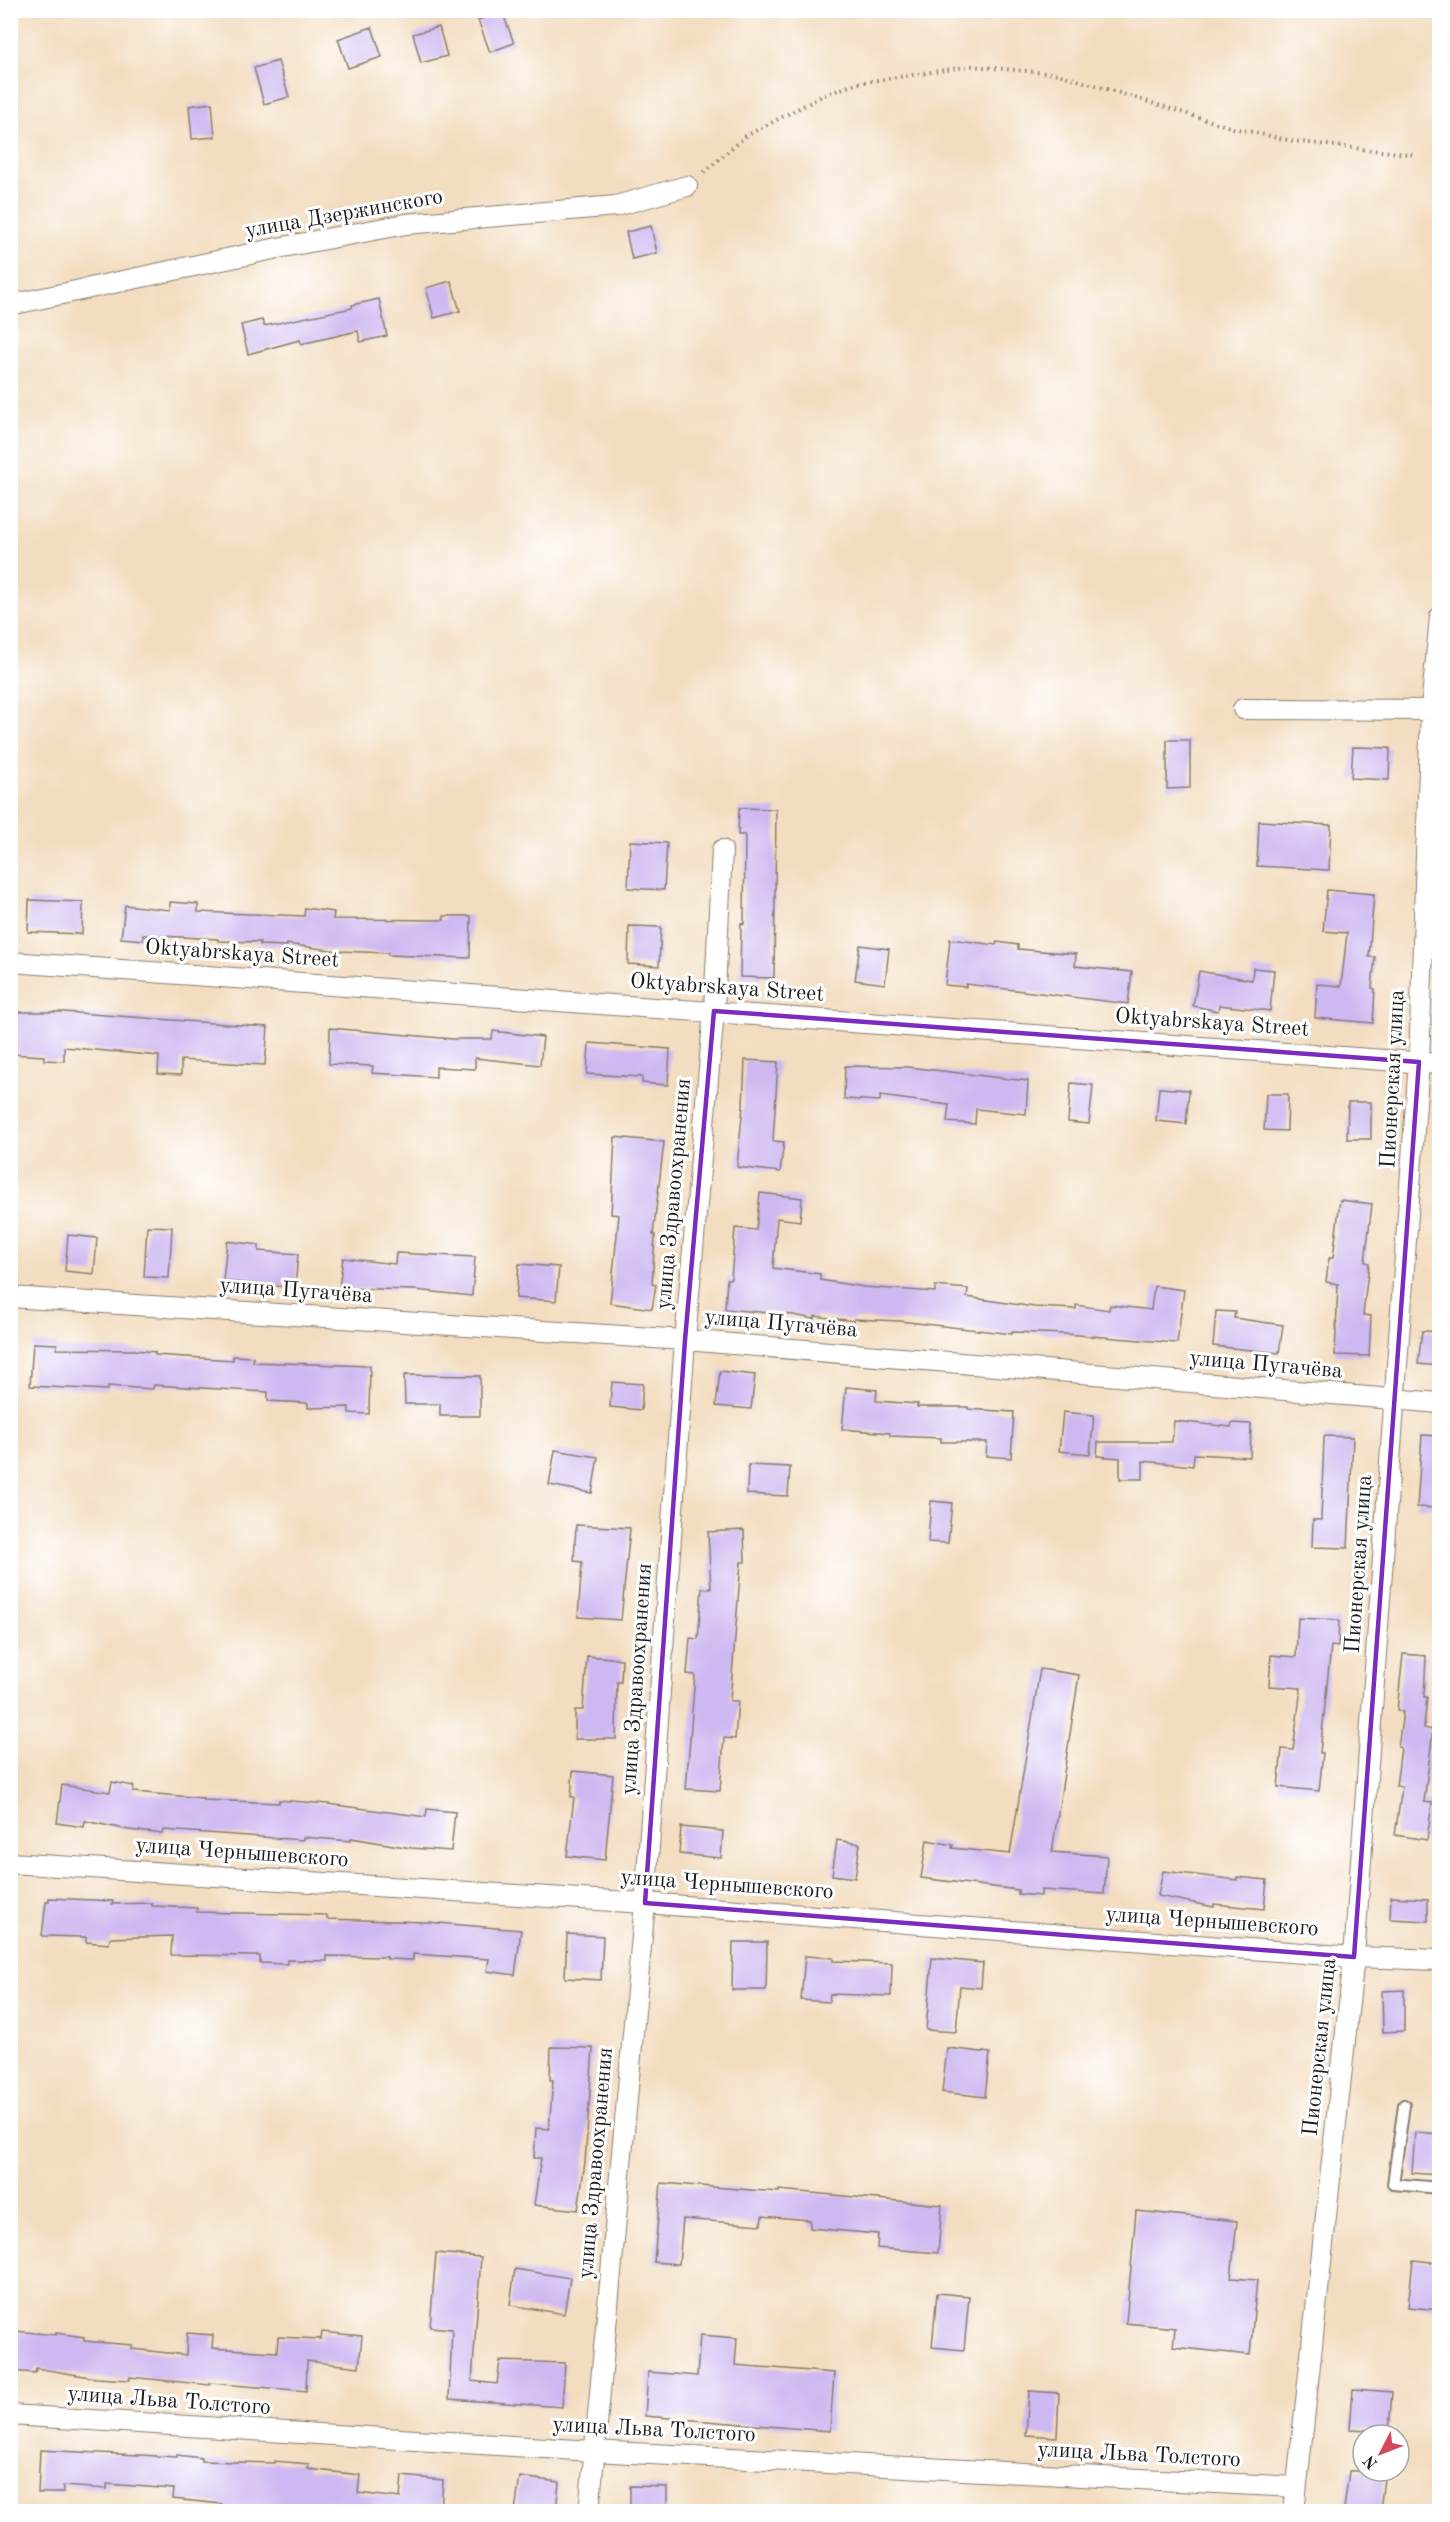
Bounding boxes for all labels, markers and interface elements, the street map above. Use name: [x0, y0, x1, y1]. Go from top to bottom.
street label: улица Дзержинского: [243, 186, 445, 242]
street label: Oktyabrskaya Street: [144, 936, 340, 972]
street label: Oktyabrskaya Street: [629, 970, 825, 1006]
street label: Пионерская улица: [1377, 989, 1409, 1169]
street label: Oktyabrskaya Street: [1114, 1005, 1310, 1041]
street label: улица Здравоохранения: [653, 1077, 695, 1311]
street label: улица Пугачёва: [219, 1275, 374, 1307]
street label: улица Пугачёва: [703, 1306, 859, 1342]
street label: улица Пугачёва: [1188, 1347, 1344, 1383]
street label: Пионерская улица: [1342, 1474, 1376, 1654]
street label: улица Здравоохранения: [618, 1562, 656, 1796]
street label: улица Чернышевского: [135, 1835, 349, 1871]
street label: улица Чернышевского: [620, 1867, 834, 1903]
street label: улица Чернышевского: [1105, 1904, 1319, 1940]
street label: Пионерская улица: [1300, 1957, 1340, 2137]
street label: улица Здравоохранения: [575, 2046, 617, 2280]
street label: улица Льва Толстого: [67, 2383, 271, 2419]
street label: улица Льва Толстого: [552, 2414, 756, 2446]
north arrow: [1351, 2423, 1411, 2483]
street label: улица Льва Толстого: [1037, 2439, 1241, 2471]
text: N: [1361, 2451, 1381, 2472]

